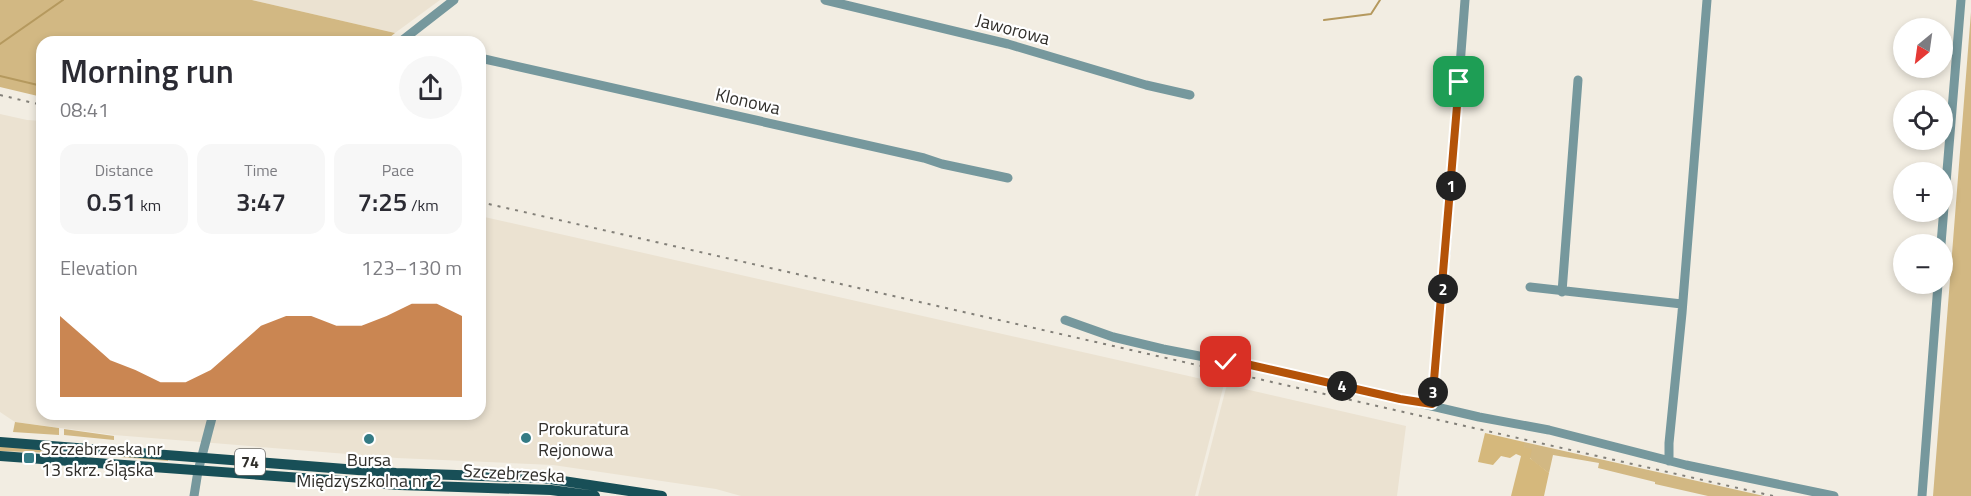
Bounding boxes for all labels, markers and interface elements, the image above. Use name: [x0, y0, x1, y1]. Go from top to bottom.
street label: Jaworowa: [973, 6, 1053, 52]
north arrow: [1893, 18, 1953, 78]
map controls: [1893, 18, 1953, 294]
text: Morning run: [60, 46, 234, 96]
button: share: [399, 56, 462, 119]
pin: [1433, 56, 1484, 107]
icon: arrive: [1442, 65, 1475, 98]
street label: Klonowa: [713, 80, 783, 122]
button: locate: [1893, 90, 1953, 150]
text: 08:41: [60, 94, 109, 125]
text: Distance: [95, 158, 153, 182]
text: Time: [244, 158, 278, 182]
text: Pace: [382, 158, 414, 182]
button: +: [1893, 162, 1953, 222]
pin: 1: [1436, 171, 1466, 201]
text: 1: [1447, 174, 1455, 198]
text: 0.51: [87, 182, 137, 221]
text: 3:47: [236, 182, 286, 221]
text: 7:25: [357, 182, 407, 221]
text: km: [137, 193, 161, 217]
text: /km: [407, 193, 439, 217]
button: −: [1893, 234, 1953, 294]
text: Elevation: [60, 252, 138, 283]
text: 123–130 m: [361, 252, 462, 283]
pin: 2: [1428, 274, 1458, 304]
text: 2: [1439, 277, 1447, 301]
pin: [1200, 336, 1251, 387]
icon: check: [1209, 345, 1242, 378]
pin: 4: [1327, 371, 1357, 401]
text: 4: [1338, 374, 1346, 398]
pin: 3: [1418, 377, 1448, 407]
text: 3: [1429, 380, 1437, 404]
place label: Prokuratura Rejonowa: [538, 415, 629, 463]
marker: Prokuratura Rejonowa: [519, 431, 533, 445]
marker: Bursa Międzyszkolna nr 2: [362, 432, 376, 446]
place label: Szczebrzeska nr 13 skrz. Śląska: [41, 435, 163, 483]
place label: Bursa Międzyszkolna nr 2: [296, 446, 442, 494]
road number: 74: [235, 449, 265, 475]
marker: Szczebrzeska nr 13 skrz. Śląska: [22, 451, 36, 465]
street label: Szczebrzeska: [462, 457, 566, 489]

